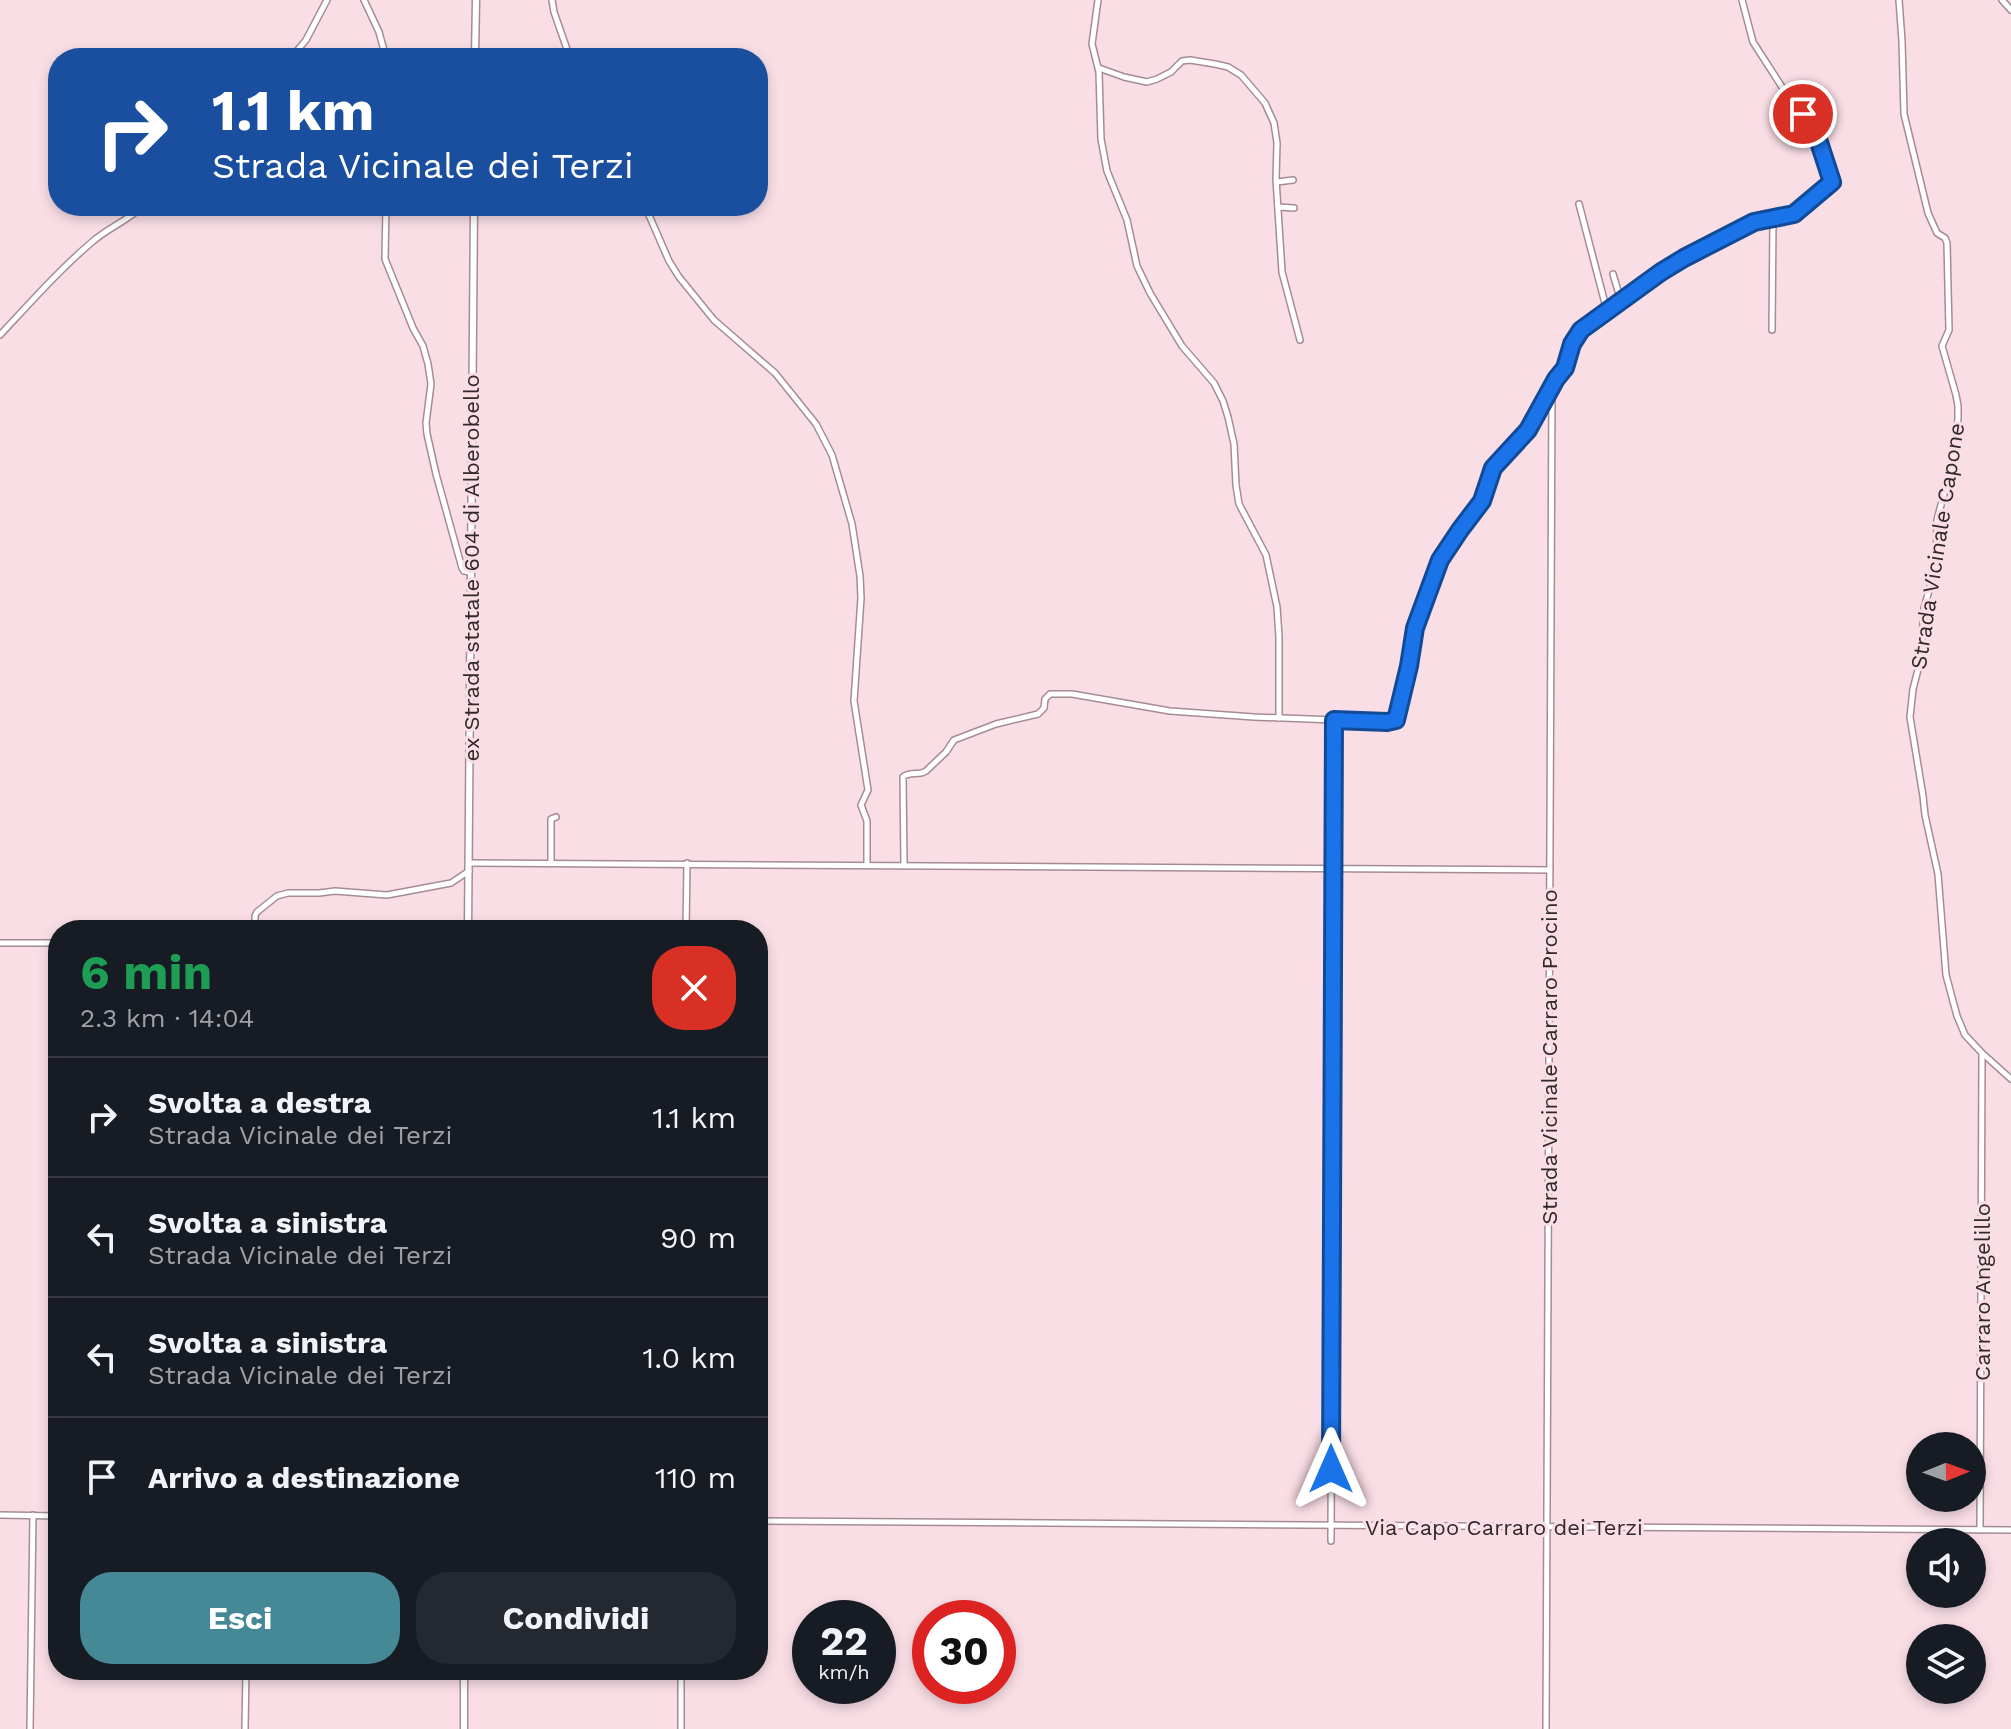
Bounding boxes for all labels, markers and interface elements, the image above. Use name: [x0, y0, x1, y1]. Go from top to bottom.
text: 1.1 km: [212, 78, 374, 144]
icon: right: [80, 80, 184, 184]
pin: [1769, 80, 1837, 148]
icon: arrive: [1781, 92, 1825, 136]
text: Strada Vicinale dei Terzi: [212, 145, 634, 187]
street label: ex Strada statale 604 di Alberobello: [459, 374, 484, 762]
street label: Strada Vicinale Capone: [1906, 421, 1969, 671]
street label: Strada Vicinale Carraro Procino: [1537, 889, 1562, 1225]
text: 6 min: [80, 944, 212, 1001]
button: close: [652, 946, 736, 1030]
text: 2.3 km · 14:04: [80, 1003, 255, 1033]
text: Svolta a destra: [148, 1085, 371, 1120]
icon: right: [80, 1095, 124, 1139]
text: 1.1 km: [652, 1100, 736, 1135]
text: Strada Vicinale dei Terzi: [148, 1120, 452, 1150]
street label: Carraro Angelillo: [1970, 1203, 1995, 1381]
text: Svolta a sinistra: [148, 1205, 387, 1240]
icon: left: [80, 1215, 124, 1259]
text: 90 m: [660, 1220, 736, 1255]
text: Strada Vicinale dei Terzi: [148, 1240, 452, 1270]
text: Svolta a sinistra: [148, 1325, 387, 1360]
icon: left: [80, 1335, 124, 1379]
text: 1.0 km: [643, 1340, 736, 1375]
text: Strada Vicinale dei Terzi: [148, 1360, 452, 1390]
position arrow: [1289, 1427, 1373, 1511]
north arrow: [1906, 1432, 1986, 1512]
map controls: [1906, 1432, 1986, 1704]
icon: arrive: [80, 1455, 124, 1499]
text: Arrivo a destinazione: [148, 1460, 460, 1495]
text: 110 m: [655, 1460, 736, 1495]
street label: Via Capo Carraro dei Terzi: [1365, 1515, 1643, 1540]
button: sound: [1906, 1528, 1986, 1608]
button: Esci: [80, 1572, 400, 1664]
button: Condividi: [416, 1572, 736, 1664]
speed limit sign: 30: [912, 1600, 1016, 1704]
text: 22: [820, 1618, 868, 1665]
button: layers: [1906, 1624, 1986, 1704]
text: km/h: [818, 1660, 870, 1684]

